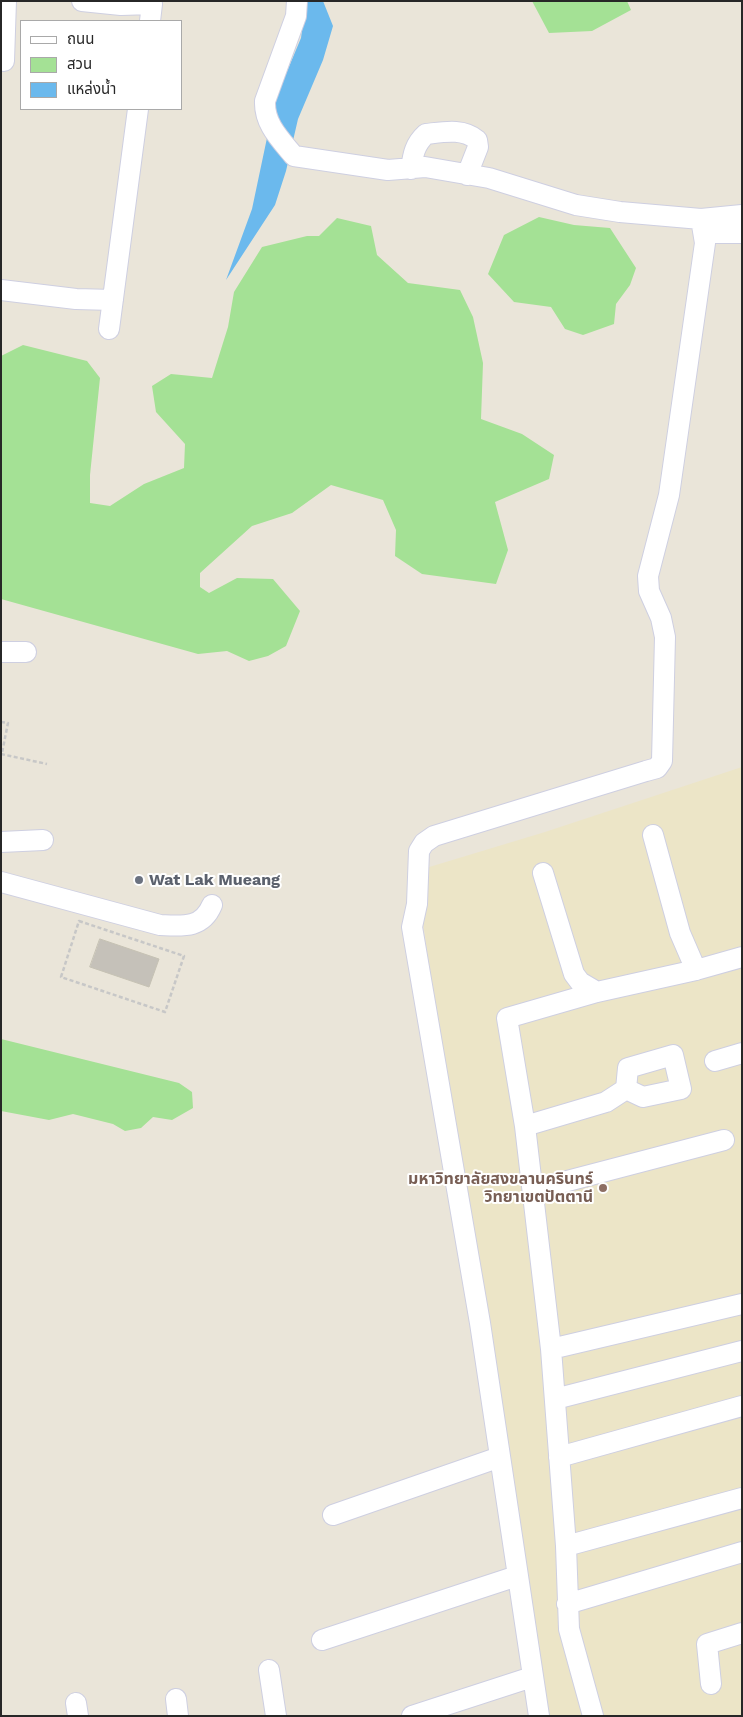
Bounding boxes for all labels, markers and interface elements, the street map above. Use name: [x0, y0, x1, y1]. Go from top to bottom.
legend: [20, 20, 182, 110]
text: ถนน: [67, 30, 94, 48]
text: สวน: [67, 55, 92, 73]
text: แหล่งน้ำ: [67, 80, 116, 98]
place label: Wat Lak Mueang: [149, 870, 280, 890]
marker: Wat Lak Mueang: [133, 874, 145, 886]
place label: มหาวิทยาลัยสงขลานครินทร์ วิทยาเขตปัตตานี: [408, 1169, 593, 1207]
marker: มหาวิทยาลัยสงขลานครินทร์ วิทยาเขตปัตตานี: [597, 1182, 609, 1194]

